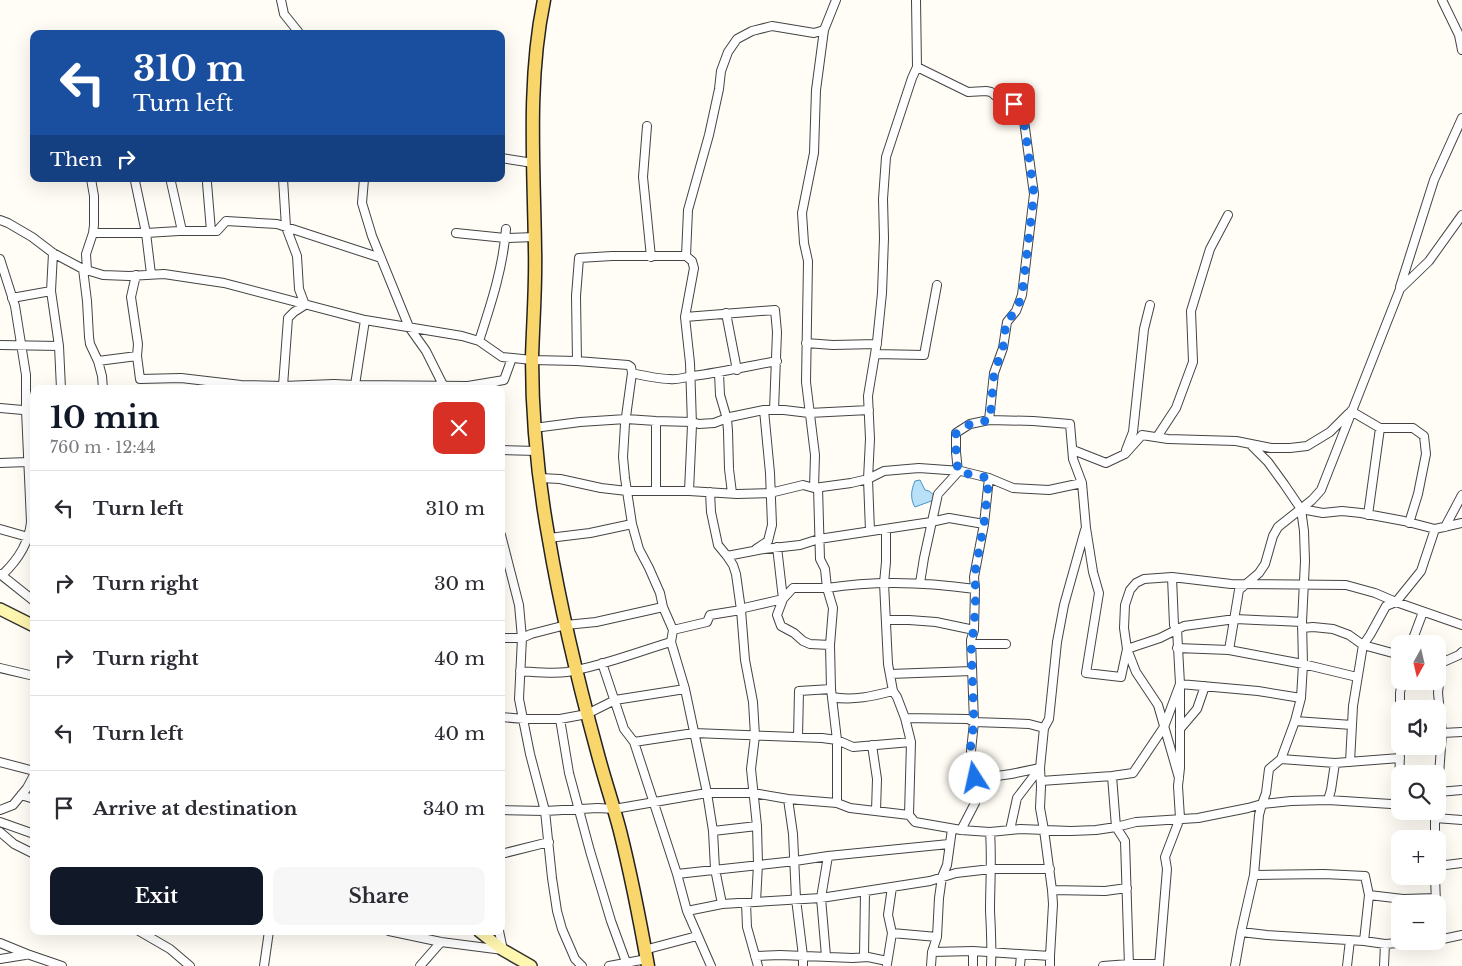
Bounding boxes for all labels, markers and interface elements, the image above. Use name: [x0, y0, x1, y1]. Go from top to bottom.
text: 310 m: [133, 47, 245, 90]
icon: left: [50, 50, 115, 115]
pin: [993, 83, 1035, 125]
text: Turn left: [133, 90, 233, 117]
icon: arrive: [1000, 90, 1028, 118]
icon: right: [112, 145, 140, 173]
text: Then: [50, 148, 102, 171]
text: 10 min: [50, 399, 160, 436]
button: close: [433, 402, 485, 454]
text: 760 m · 12:44: [50, 437, 156, 457]
icon: left: [50, 494, 78, 522]
text: Turn left: [93, 497, 184, 520]
text: 310 m: [425, 497, 485, 520]
icon: right: [50, 569, 78, 597]
text: Turn right: [93, 572, 199, 595]
text: 30 m: [434, 572, 485, 595]
north arrow: [1391, 635, 1446, 690]
map controls: [1391, 635, 1446, 950]
icon: right: [50, 644, 78, 672]
text: Turn right: [93, 647, 199, 670]
text: 40 m: [434, 647, 485, 670]
button: sound: [1391, 700, 1446, 755]
icon: left: [50, 719, 78, 747]
text: Turn left: [93, 722, 184, 745]
text: 40 m: [434, 722, 485, 745]
position arrow: [948, 751, 1000, 803]
button: search: [1391, 765, 1446, 820]
icon: arrive: [50, 794, 78, 822]
text: Arrive at destination: [93, 797, 297, 820]
text: 340 m: [423, 797, 485, 820]
button: +: [1391, 830, 1446, 885]
button: Exit: [50, 867, 263, 925]
button: Share: [273, 867, 485, 925]
button: −: [1391, 895, 1446, 950]

